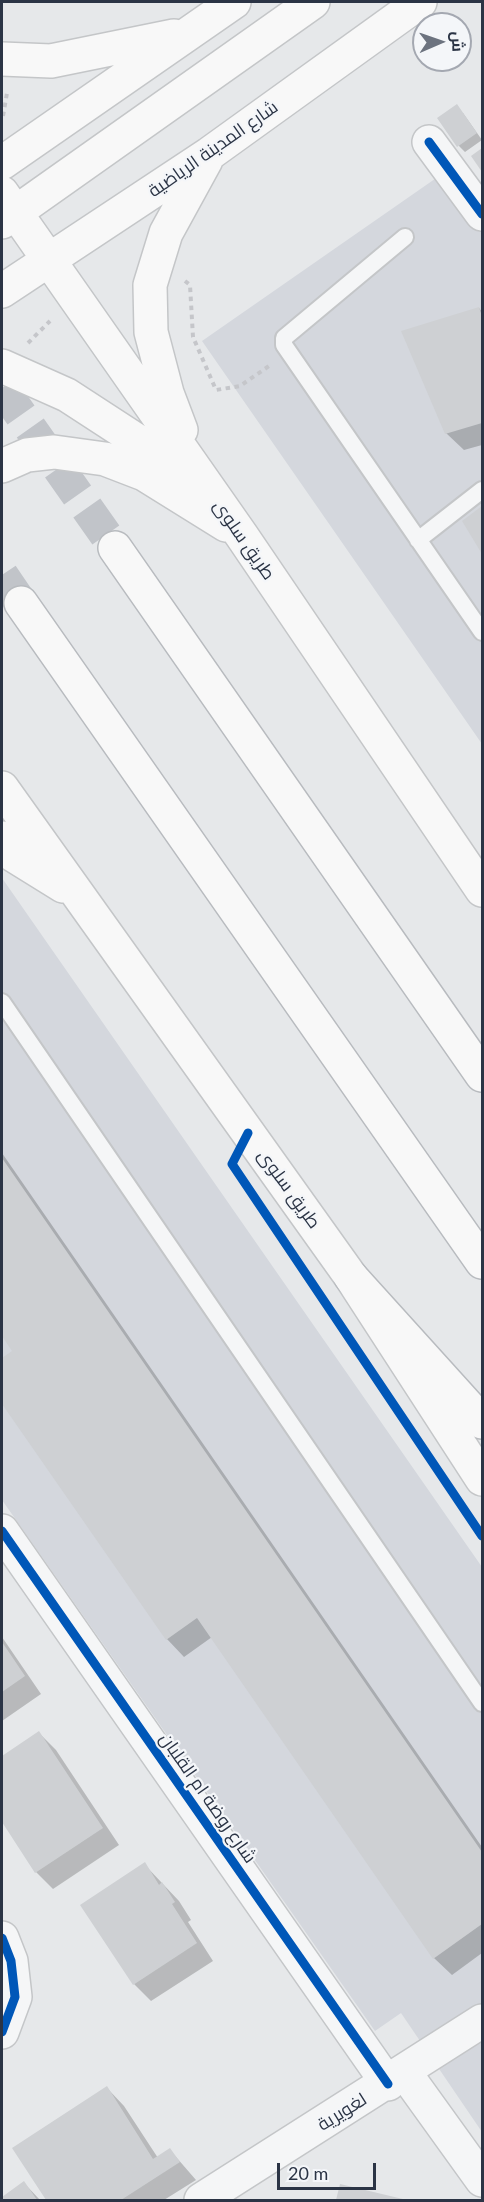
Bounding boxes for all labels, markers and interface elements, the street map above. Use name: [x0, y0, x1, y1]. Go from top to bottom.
north arrow: [412, 12, 472, 72]
text: ش: [449, 31, 468, 52]
street label: شارع المدينة الرياضية: [144, 96, 282, 202]
street label: طريق سلوى: [209, 496, 279, 584]
street label: طريق سلوى: [253, 1145, 325, 1233]
street label: شارع روضة ام القلبان: [155, 1729, 261, 1867]
street label: لغويرية: [314, 2089, 370, 2135]
scale bar: [280, 2151, 379, 2189]
text: 20 m: [288, 2162, 328, 2184]

